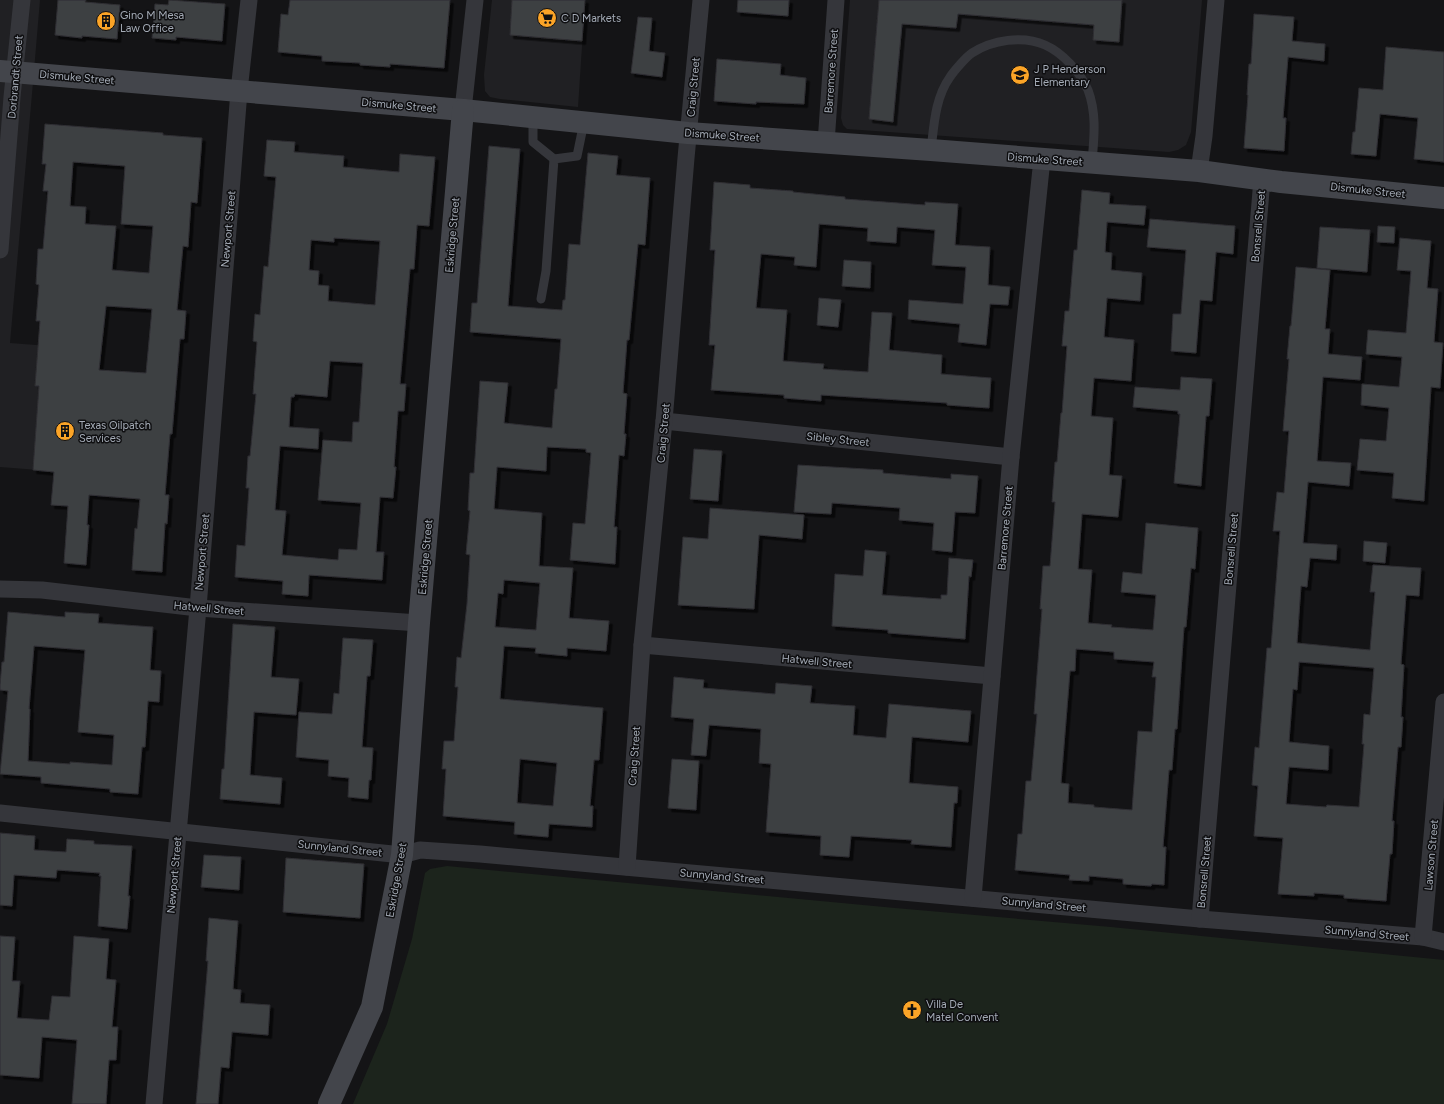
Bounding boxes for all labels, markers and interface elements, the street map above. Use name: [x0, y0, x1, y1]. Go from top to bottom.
supermarket icon: C D Markets: [536, 7, 558, 29]
place label: Gino M Mesa Law Office: [120, 9, 184, 35]
building icon: Gino M Mesa Law Office: [95, 10, 117, 32]
place label: C D Markets: [561, 12, 621, 25]
street label: Barremore Street: [822, 28, 841, 114]
street label: Dorbrandt Street: [5, 35, 26, 119]
street label: Craig Street: [684, 57, 703, 117]
place label: J P Henderson Elementary: [1034, 63, 1106, 89]
school or university icon: J P Henderson Elementary: [1009, 64, 1031, 86]
street label: Dismuke Street: [39, 68, 115, 87]
street label: Dismuke Street: [361, 96, 437, 115]
street label: Dismuke Street: [684, 126, 760, 145]
street label: Dismuke Street: [1007, 150, 1083, 169]
street label: Dismuke Street: [1330, 180, 1406, 201]
street label: Bonsrell Street: [1249, 189, 1268, 263]
street label: Newport Street: [219, 190, 238, 268]
street label: Eskridge Street: [443, 197, 462, 273]
street label: Craig Street: [654, 403, 673, 463]
place label: Texas Oilpatch Services: [79, 419, 151, 445]
building icon: Texas Oilpatch Services: [54, 420, 76, 442]
street label: Sibley Street: [806, 430, 870, 449]
street label: Barremore Street: [995, 485, 1016, 571]
street label: Bonsrell Street: [1222, 512, 1241, 586]
street label: Newport Street: [193, 513, 212, 591]
street label: Eskridge Street: [416, 519, 435, 595]
street label: Hatwell Street: [173, 599, 245, 618]
street label: Hatwell Street: [781, 652, 853, 671]
street label: Craig Street: [626, 726, 643, 786]
street label: Lawson Street: [1422, 819, 1441, 891]
street label: Bonsrell Street: [1195, 835, 1214, 909]
street label: Newport Street: [165, 836, 184, 914]
street label: Sunnyland Street: [297, 838, 383, 859]
street label: Eskridge Street: [384, 842, 409, 918]
street label: Sunnyland Street: [679, 866, 765, 887]
street label: Sunnyland Street: [1001, 894, 1087, 915]
street label: Sunnyland Street: [1324, 923, 1410, 944]
place label: Villa De Matel Convent: [926, 998, 998, 1024]
church icon: Villa De Matel Convent: [901, 999, 923, 1021]

